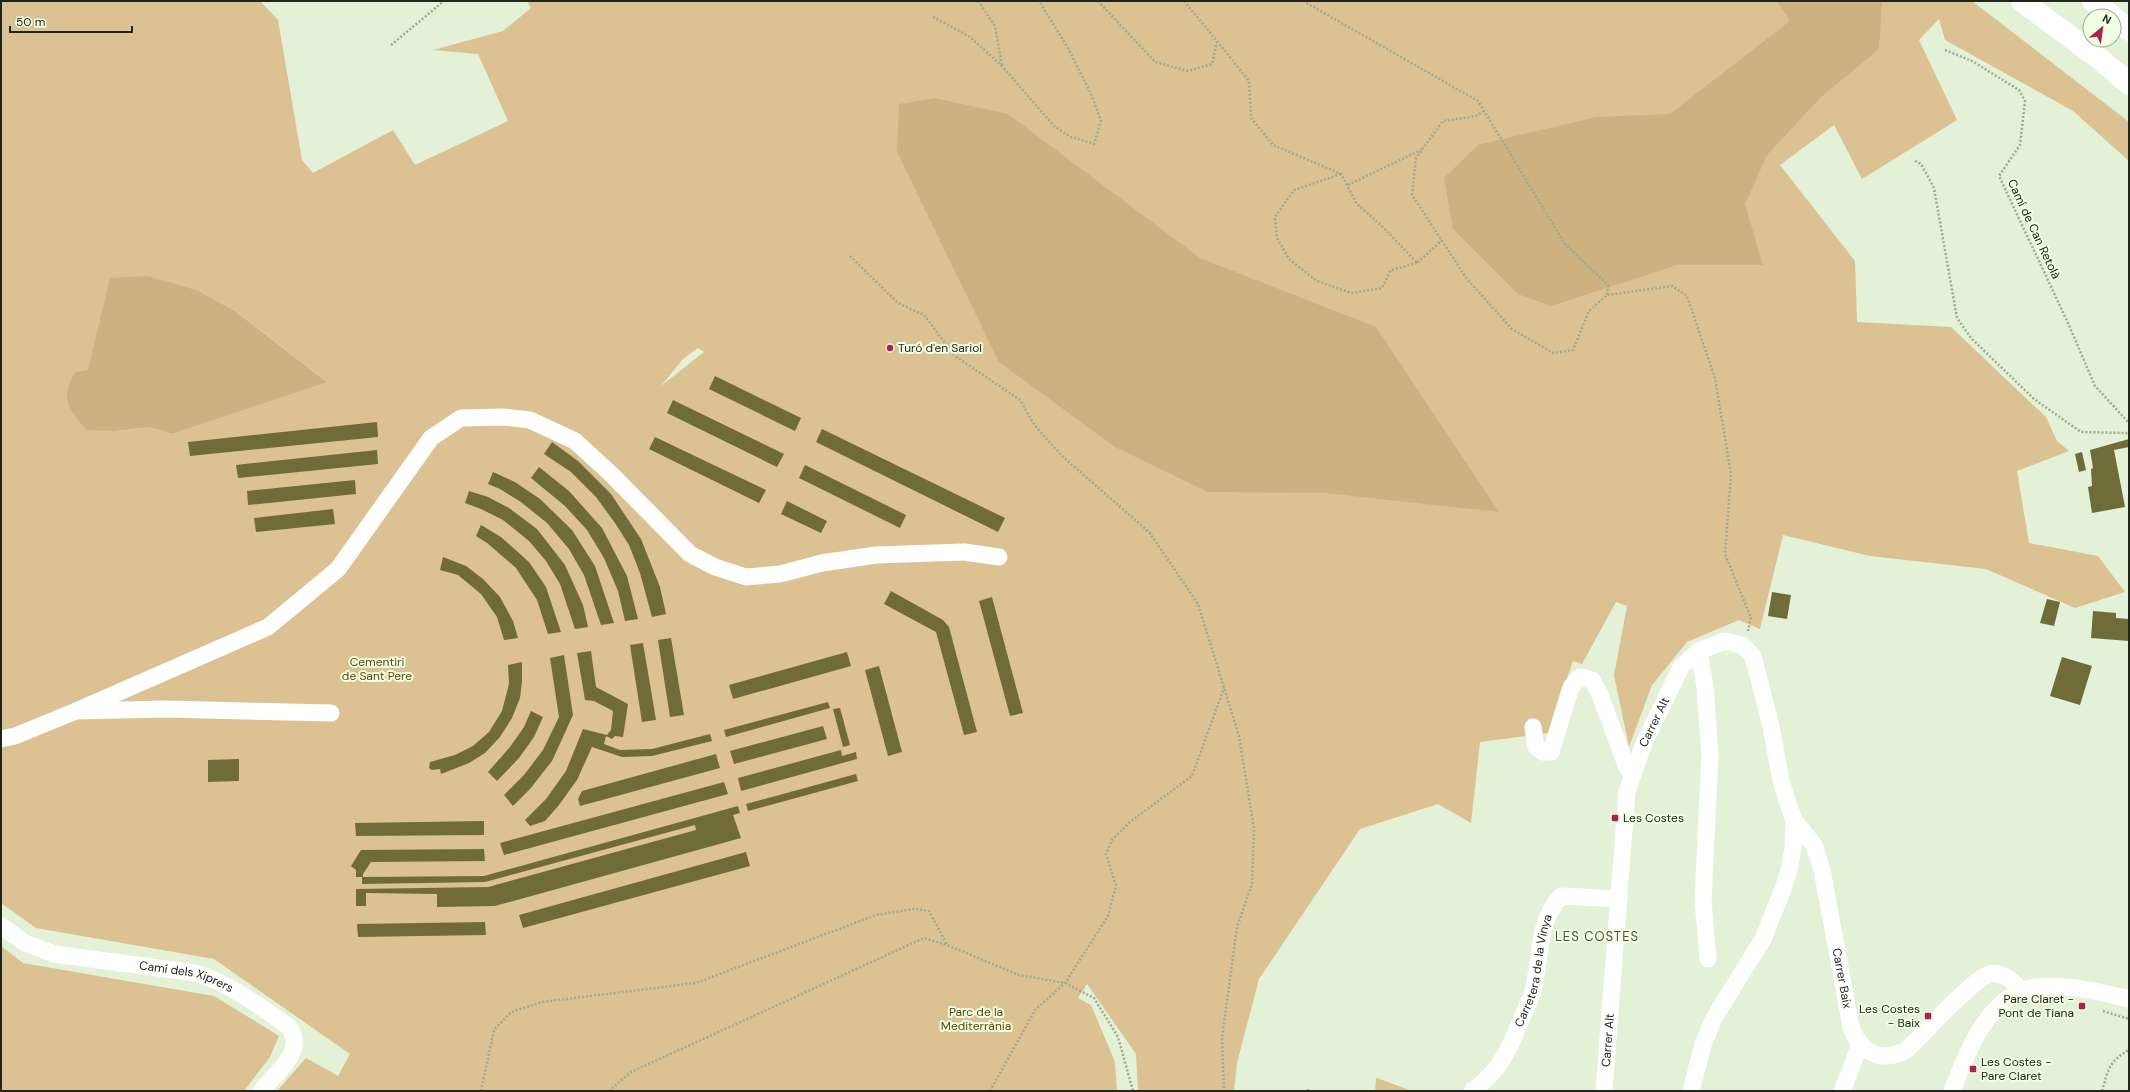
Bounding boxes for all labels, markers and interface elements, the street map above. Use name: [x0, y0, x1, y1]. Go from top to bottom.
scale bar: [10, 8, 132, 34]
north arrow: [2082, 8, 2122, 48]
text: N: [2100, 11, 2114, 27]
text: 50 m: [16, 14, 45, 30]
street label: Camí de Can Retolà: [2004, 176, 2064, 282]
place label: Turó d'en Sariol: [898, 340, 982, 356]
marker: Turó d'en Sariol: [885, 343, 895, 353]
park label: Cementiri de Sant Pere: [342, 654, 412, 684]
street label: Carrer Alt: [1635, 694, 1673, 750]
place label: Les Costes: [1623, 810, 1684, 826]
marker: Les Costes: [1610, 813, 1620, 823]
street label: Carretera de la Vinya: [1511, 912, 1556, 1030]
district label: LES COSTES: [1555, 928, 1639, 945]
street label: Carrer Baix: [1829, 947, 1855, 1010]
street label: Camí dels Xiprers: [138, 957, 236, 996]
place label: Pare Claret - Pont de Tiana: [1998, 991, 2074, 1021]
place label: Les Costes - Baix: [1859, 1001, 1920, 1031]
marker: Pare Claret - Pont de Tiana: [2077, 1001, 2087, 1011]
park label: Parc de la Mediterrània: [941, 1004, 1011, 1034]
marker: Les Costes - Baix: [1923, 1011, 1933, 1021]
street label: Carrer Alt: [1598, 1012, 1618, 1068]
place label: Les Costes - Pare Claret: [1981, 1054, 2052, 1084]
marker: Les Costes - Pare Claret: [1968, 1064, 1978, 1074]

